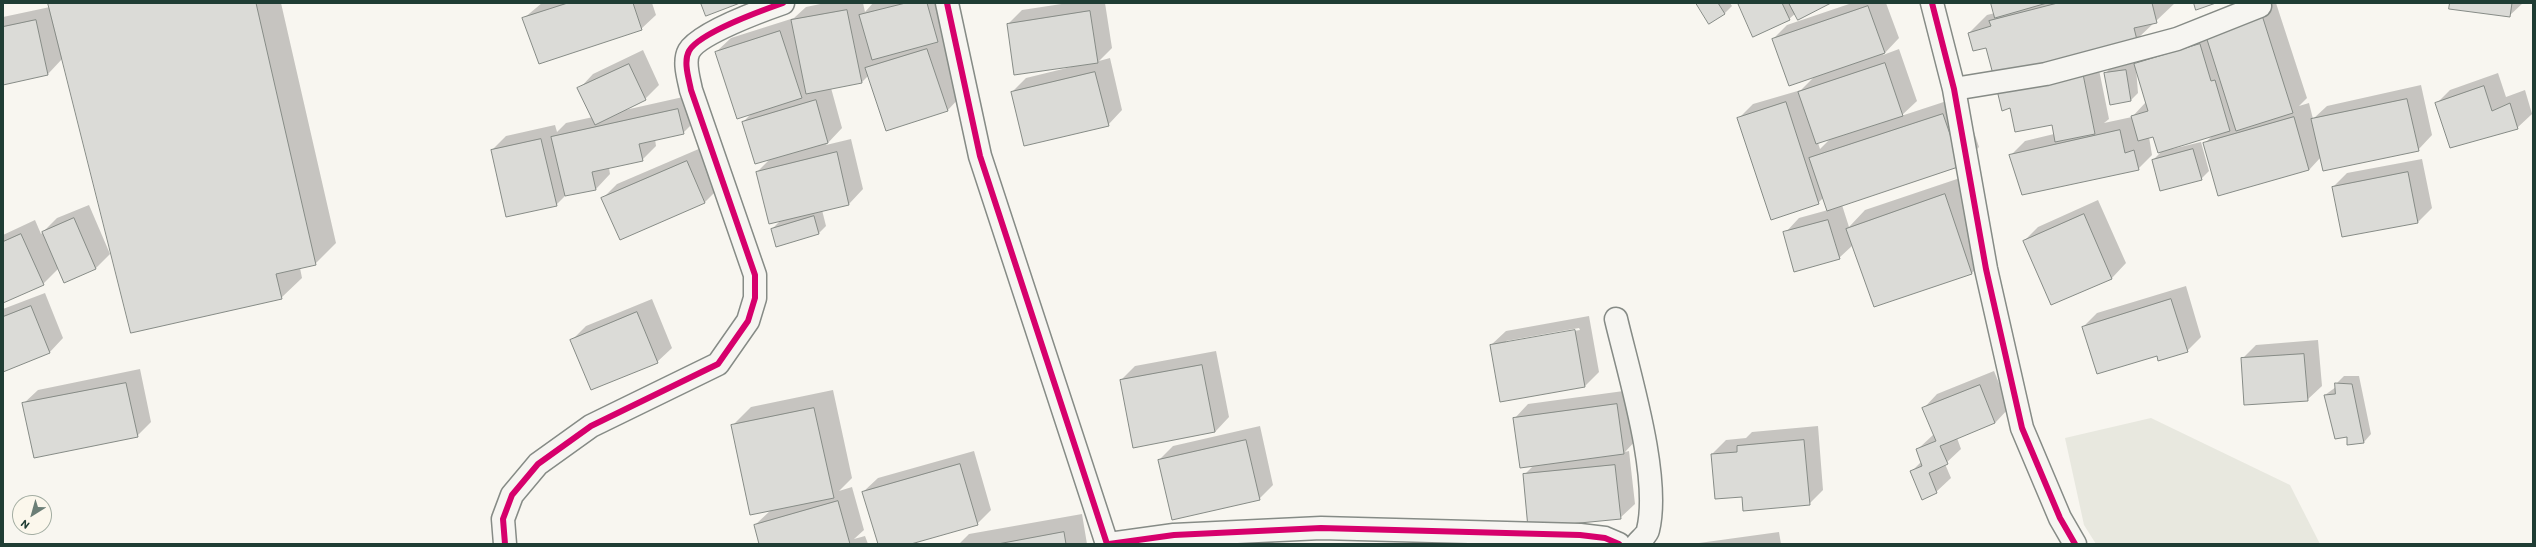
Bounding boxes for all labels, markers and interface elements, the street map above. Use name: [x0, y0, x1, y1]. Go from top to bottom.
north arrow: [12, 495, 52, 535]
text: N: [18, 517, 32, 532]

